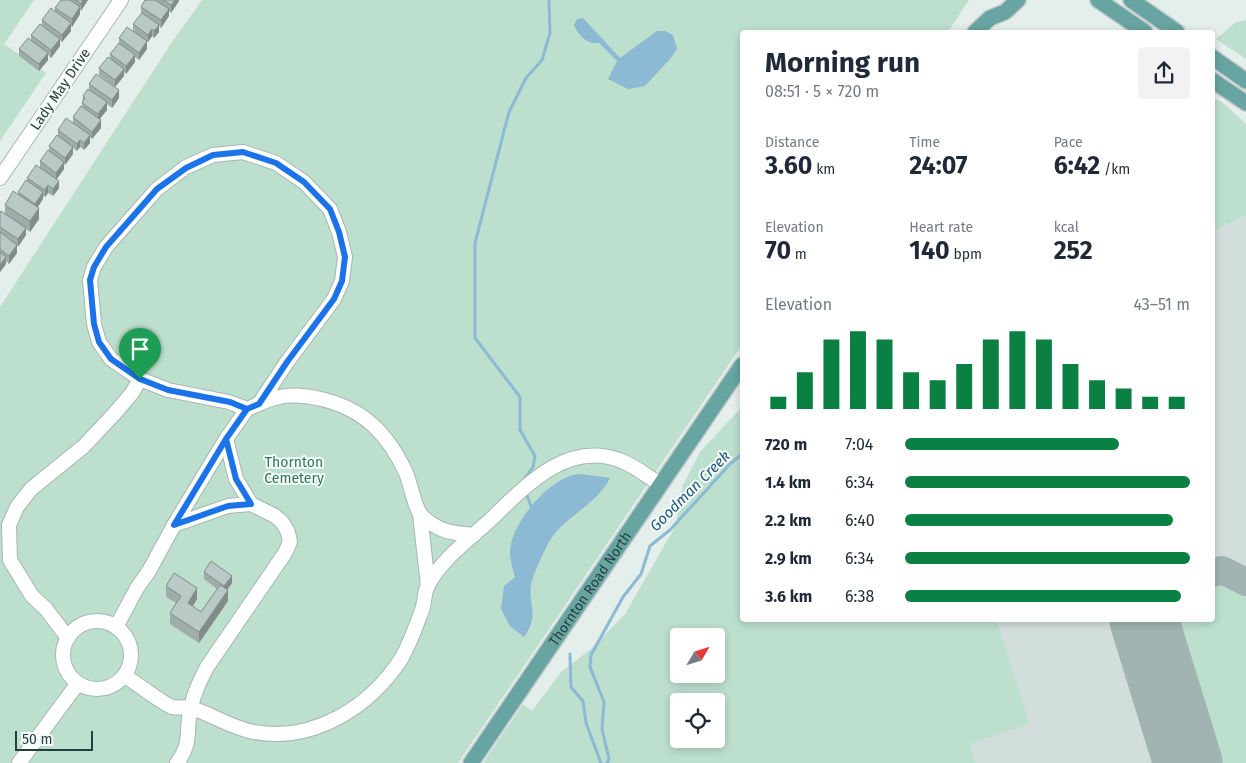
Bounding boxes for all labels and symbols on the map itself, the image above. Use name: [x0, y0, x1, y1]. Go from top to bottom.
street label: Lady May Drive: [27, 45, 94, 133]
pin: [119, 328, 161, 379]
water label: Goodman Creek: [646, 447, 734, 535]
park label: Thornton Cemetery: [264, 454, 324, 487]
street label: Thornton Road North: [545, 528, 635, 649]
north arrow: [670, 628, 725, 682]
scale bar: [15, 728, 92, 751]

